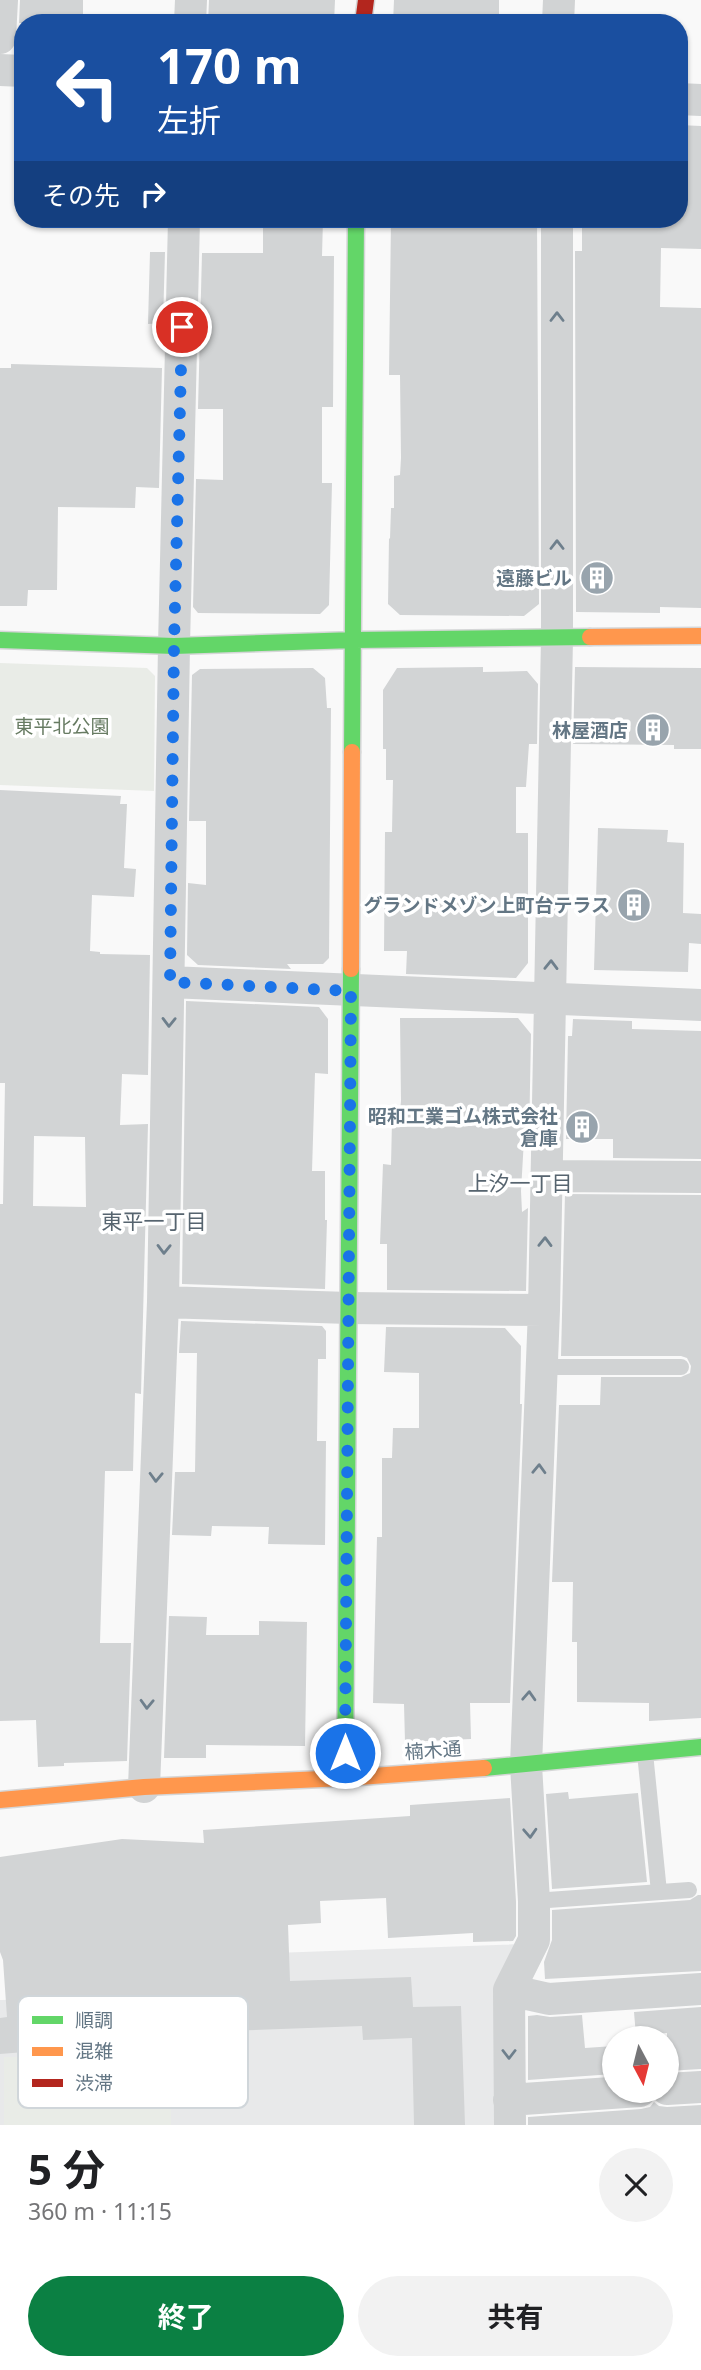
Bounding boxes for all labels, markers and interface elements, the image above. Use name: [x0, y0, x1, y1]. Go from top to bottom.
text: 170 m: [157, 32, 302, 98]
icon: left: [42, 42, 133, 133]
text: 左折: [157, 98, 221, 141]
icon: right: [134, 175, 172, 213]
text: その先: [42, 177, 120, 213]
pin: [152, 297, 212, 357]
icon: arrive: [163, 308, 201, 346]
one-way arrow: [549, 312, 565, 322]
one-way arrow: [549, 539, 565, 550]
building icon: 遠藤ビル: [578, 559, 616, 597]
place label: 遠藤ビル: [496, 565, 572, 591]
building icon: 林屋酒店: [634, 711, 672, 749]
park label: 東平北公園: [14, 713, 110, 739]
place label: 林屋酒店: [552, 717, 628, 743]
building icon: グランドメゾン上町台テラス: [615, 886, 653, 924]
place label: グランドメゾン上町台テラス: [363, 892, 610, 918]
one-way arrow: [543, 959, 558, 970]
one-way arrow: [161, 1017, 177, 1028]
place label: 昭和工業ゴム株式会社 倉庫: [368, 1103, 558, 1151]
building icon: 昭和工業ゴム株式会社 倉庫: [563, 1108, 601, 1146]
district label: 上汐一丁目: [468, 1169, 573, 1197]
district label: 東平一丁目: [102, 1207, 207, 1235]
one-way arrow: [538, 1236, 553, 1247]
one-way arrow: [156, 1245, 172, 1255]
one-way arrow: [531, 1463, 546, 1474]
one-way arrow: [148, 1471, 163, 1482]
one-way arrow: [522, 1691, 537, 1702]
one-way arrow: [140, 1699, 155, 1710]
position arrow: [308, 1716, 382, 1790]
street label: 楠木通: [404, 1735, 462, 1765]
one-way arrow: [522, 1827, 537, 1838]
legend: [18, 1996, 248, 2108]
text: 順調: [75, 2007, 113, 2033]
north arrow: [602, 2026, 679, 2104]
map controls: [602, 2026, 679, 2103]
text: 混雑: [75, 2038, 113, 2064]
one-way arrow: [501, 2050, 517, 2060]
text: 渋滞: [75, 2070, 113, 2096]
text: 5 分: [28, 2140, 105, 2197]
button: close: [599, 2148, 673, 2222]
text: 360 m · 11:15: [28, 2195, 172, 2227]
button: 終了: [28, 2276, 344, 2356]
button: 共有: [358, 2276, 673, 2356]

